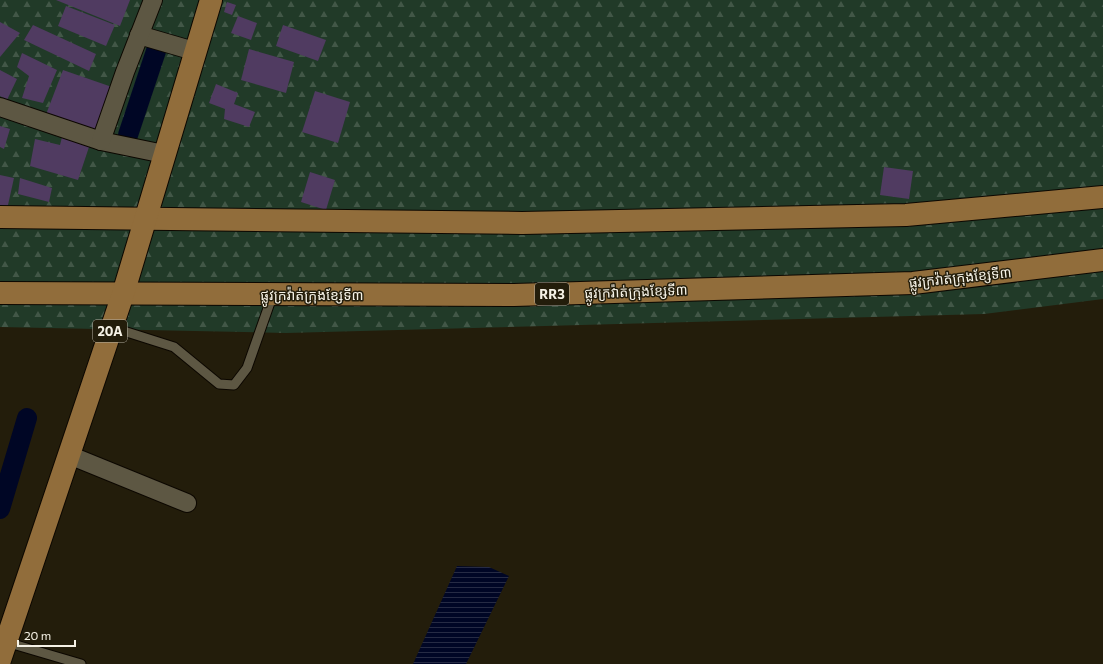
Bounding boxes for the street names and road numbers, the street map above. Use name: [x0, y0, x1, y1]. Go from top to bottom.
street label: ផ្លូវក្រវ៉ាត់ក្រុងខ្សែទី៣: [908, 263, 1013, 295]
street label: ផ្លូវក្រវ៉ាត់ក្រុងខ្សែទី៣: [584, 281, 688, 305]
road number: RR3: [535, 283, 569, 305]
street label: ផ្លូវក្រវ៉ាត់ក្រុងខ្សែទី៣: [260, 286, 364, 307]
road number: 20A: [93, 320, 127, 342]

